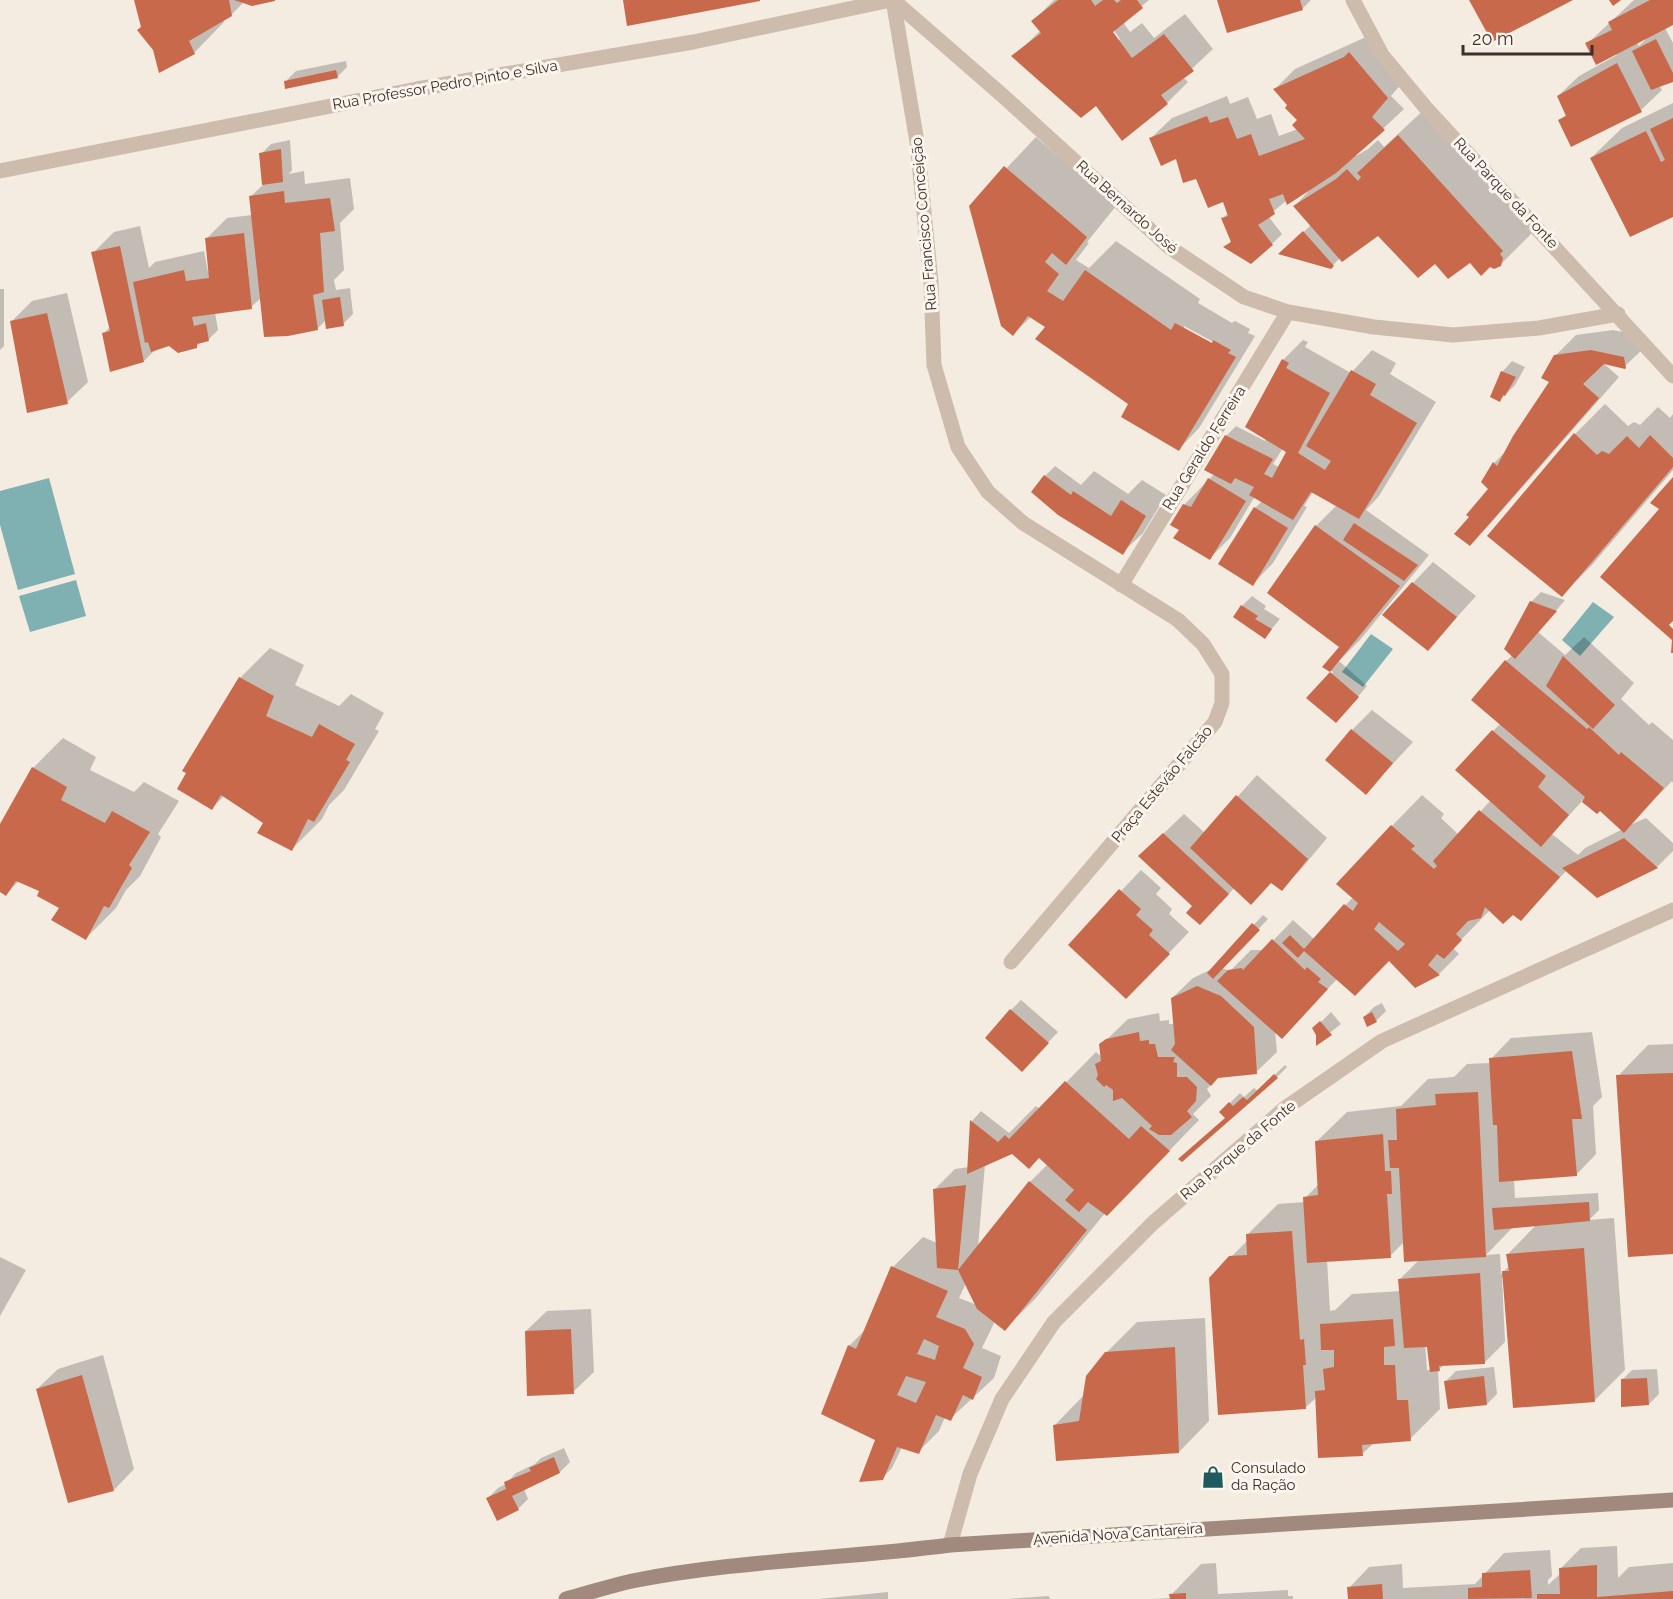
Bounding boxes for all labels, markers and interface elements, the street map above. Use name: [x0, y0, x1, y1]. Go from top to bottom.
scale bar: [1463, 18, 1592, 56]
text: 20 m: [1472, 28, 1514, 49]
street label: Rua Professor Pedro Pinto e Silva: [331, 56, 559, 114]
street label: Rua Parque da Fonte: [1450, 134, 1562, 252]
street label: Rua Francisco Conceição: [907, 136, 941, 312]
street label: Rua Bernardo José: [1073, 157, 1182, 257]
street label: Rua Geraldo Ferreira: [1159, 383, 1249, 513]
street label: Praça Estevão Falcão: [1108, 722, 1216, 846]
street label: Rua Parque da Fonte: [1177, 1096, 1299, 1203]
place label: Consulado da Ração: [1231, 1459, 1306, 1494]
shop icon: Consulado da Ração: [1200, 1464, 1226, 1490]
street label: Avenida Nova Cantareira: [1032, 1519, 1204, 1549]

